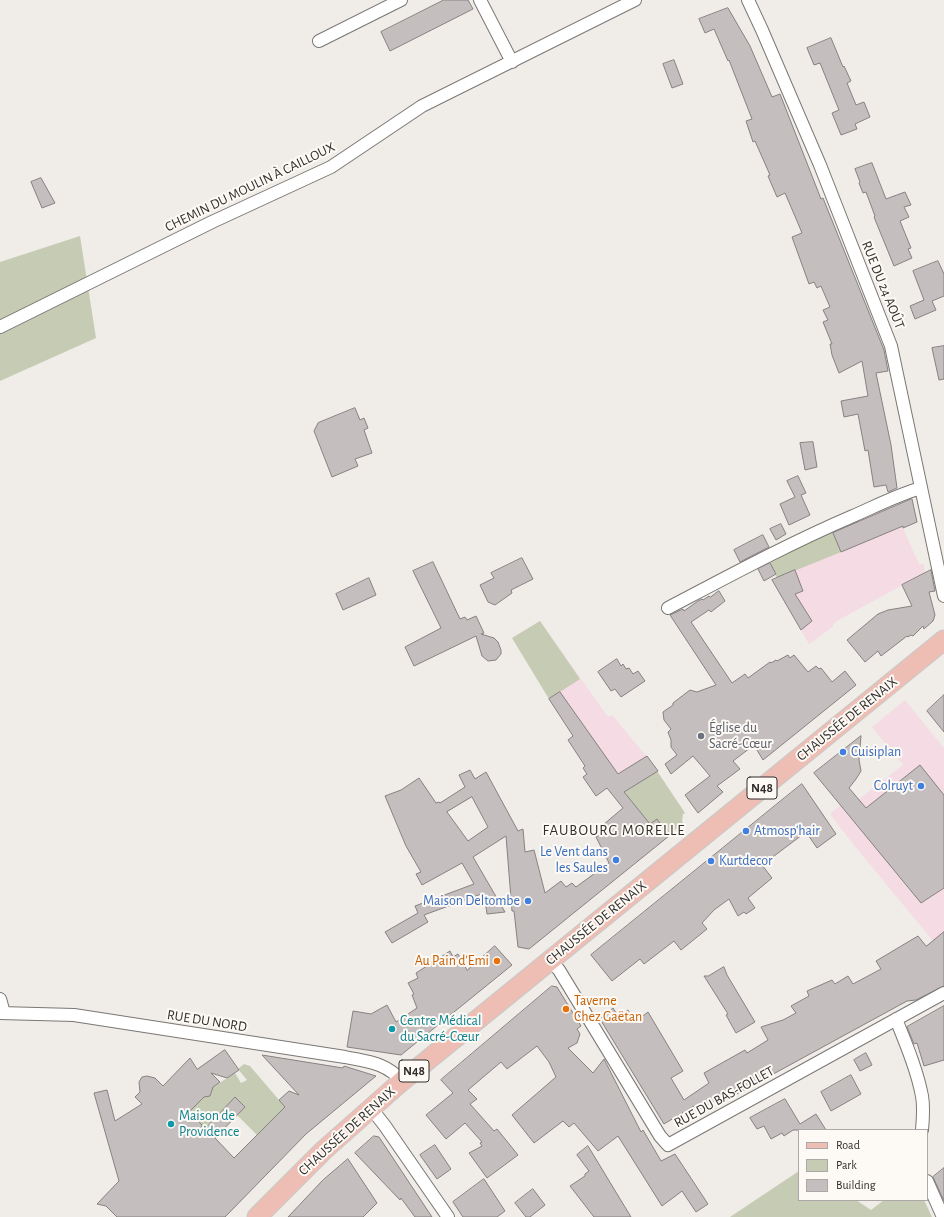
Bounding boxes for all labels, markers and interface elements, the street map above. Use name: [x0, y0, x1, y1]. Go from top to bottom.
street label: CHEMIN DU MOULIN À CAILLOUX: [162, 138, 338, 236]
street label: RUE DU 24 AOÛT: [858, 239, 908, 331]
street label: CHAUSSÉE DE RENAIX: [793, 673, 901, 765]
place label: Église du Sacré-Cœur: [709, 720, 772, 752]
marker: Église du Sacré-Cœur: [696, 731, 706, 741]
place label: Cuisiplan: [851, 744, 901, 760]
marker: Cuisiplan: [838, 747, 848, 757]
road number: N48: [747, 777, 777, 799]
place label: Colruyt: [874, 778, 913, 794]
marker: Colruyt: [916, 781, 926, 791]
district label: FAUBOURG MORELLE: [542, 821, 686, 839]
place label: Atmosp'hair: [754, 823, 820, 839]
marker: Atmosp'hair: [741, 826, 751, 836]
place label: Le Vent dans les Saules: [540, 844, 608, 876]
place label: Kurtdecor: [719, 853, 773, 869]
marker: Le Vent dans les Saules: [611, 855, 621, 865]
marker: Kurtdecor: [706, 856, 716, 866]
street label: CHAUSSÉE DE RENAIX: [542, 877, 650, 969]
place label: Maison Deltombe: [423, 893, 520, 909]
marker: Maison Deltombe: [523, 896, 533, 906]
place label: Au Pain d'Emi: [415, 953, 489, 969]
marker: Au Pain d'Emi: [492, 956, 502, 966]
place label: Taverne Chez Gaëtan: [574, 993, 642, 1026]
marker: Taverne Chez Gaëtan: [561, 1004, 571, 1014]
street label: RUE DU NORD: [166, 1006, 248, 1036]
place label: Centre Médical du Sacré-Cœur: [400, 1013, 481, 1046]
marker: Centre Médical du Sacré-Cœur: [387, 1024, 397, 1034]
road number: N48: [399, 1060, 429, 1082]
street label: RUE DU BAS-FOLLET: [671, 1063, 777, 1131]
street label: CHAUSSÉE DE RENAIX: [295, 1083, 399, 1179]
place label: Maison de Providence: [179, 1108, 239, 1140]
marker: Maison de Providence: [166, 1119, 176, 1129]
legend: [798, 1129, 928, 1201]
text: Road: [836, 1139, 860, 1151]
text: Park: [836, 1159, 857, 1171]
text: Building: [836, 1179, 876, 1191]

